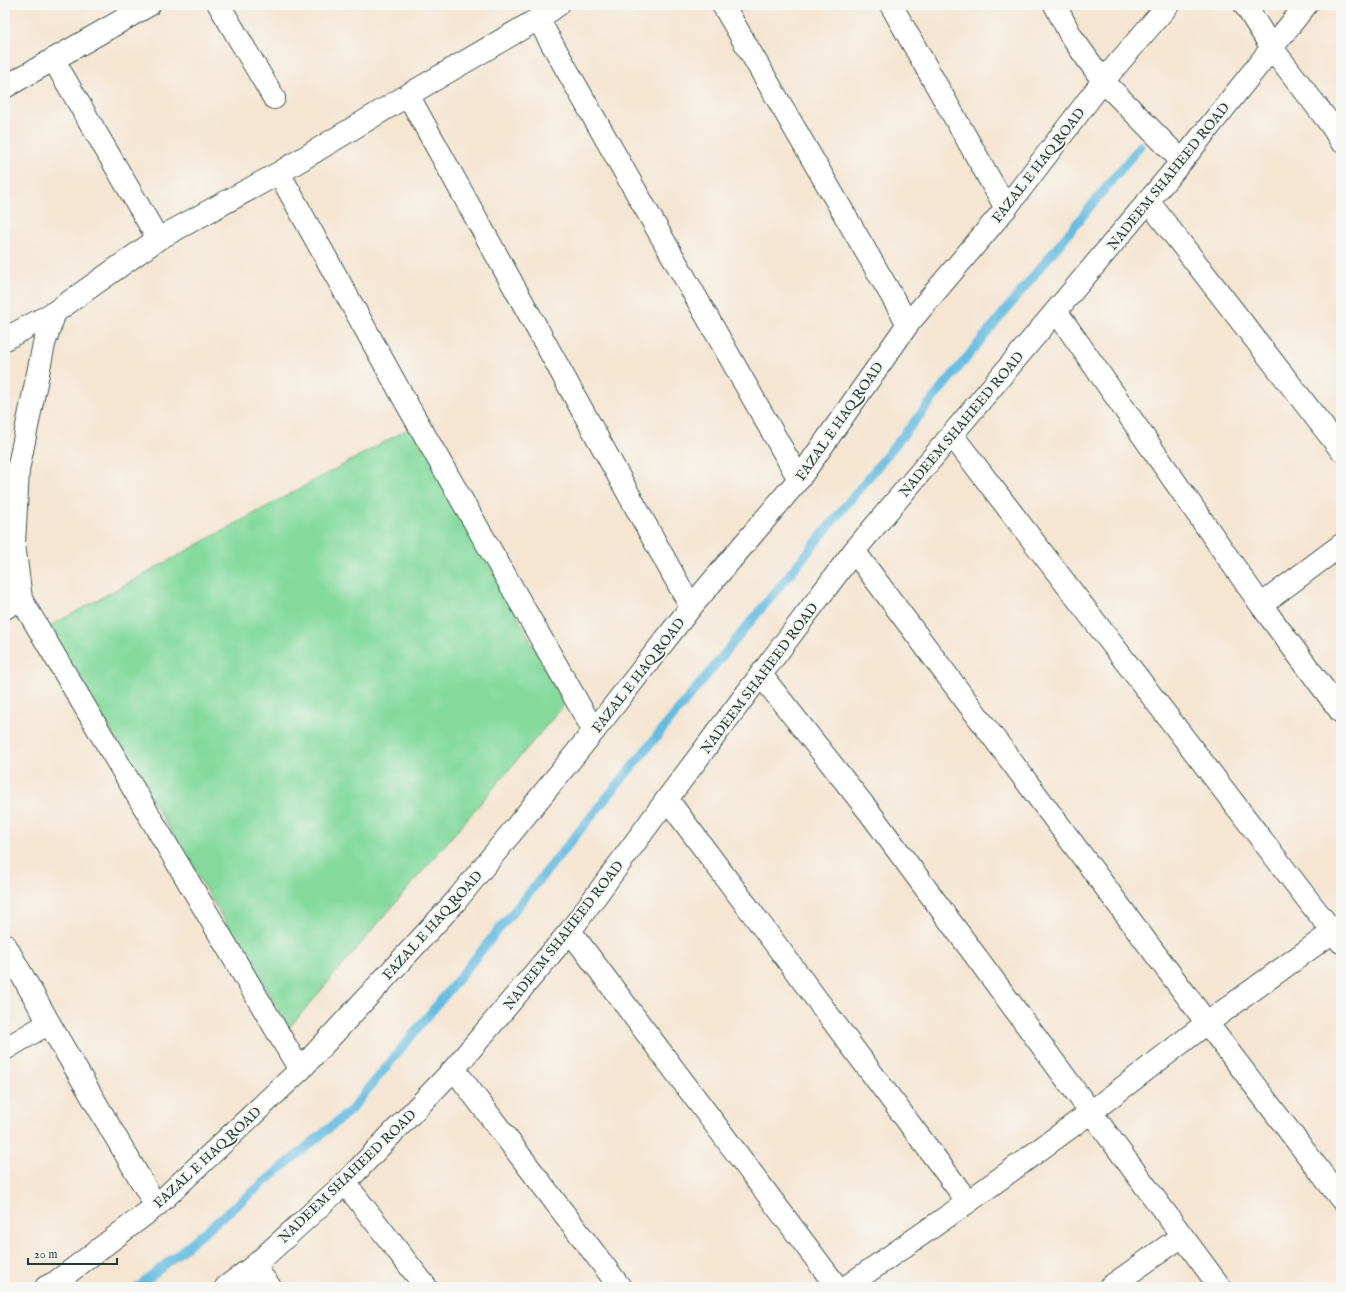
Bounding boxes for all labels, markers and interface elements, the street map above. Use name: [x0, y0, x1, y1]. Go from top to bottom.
street label: NADEEM SHAHEED ROAD: [1104, 99, 1234, 254]
street label: FAZAL E HAQ ROAD: [988, 104, 1089, 227]
street label: NADEEM SHAHEED ROAD: [896, 348, 1028, 501]
street label: FAZAL E HAQ ROAD: [792, 359, 888, 485]
street label: NADEEM SHAHEED ROAD: [697, 599, 823, 758]
street label: FAZAL E HAQ ROAD: [588, 614, 689, 737]
street label: NADEEM SHAHEED ROAD: [500, 857, 628, 1014]
street label: FAZAL E HAQ ROAD: [379, 867, 487, 984]
street label: FAZAL E HAQ ROAD: [150, 1103, 265, 1212]
street label: NADEEM SHAHEED ROAD: [275, 1106, 420, 1247]
scale bar: [28, 1240, 117, 1266]
text: 20 m: [34, 1247, 57, 1262]

